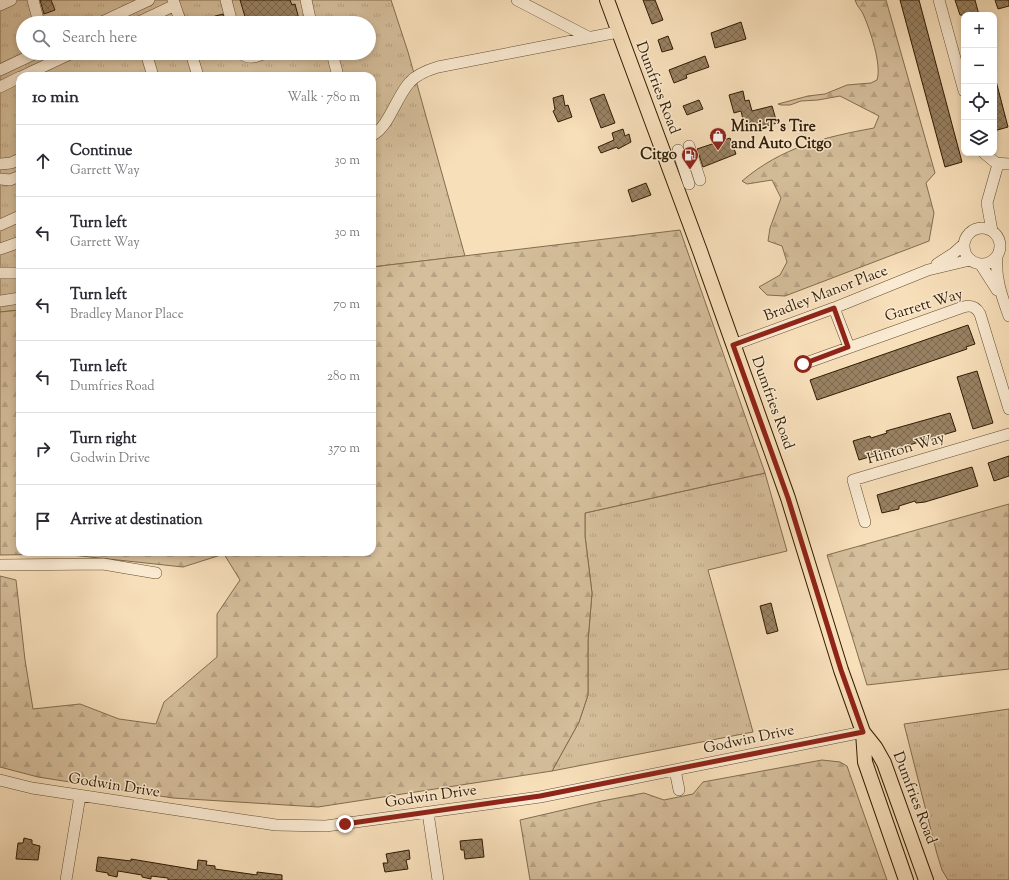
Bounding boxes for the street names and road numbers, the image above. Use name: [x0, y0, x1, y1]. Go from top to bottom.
street label: Dumfries Road: [630, 39, 684, 138]
street label: Bradley Manor Place: [761, 261, 891, 327]
street label: Garrett Way: [882, 284, 966, 328]
street label: Dumfries Road: [745, 353, 799, 453]
street label: Hinton Way: [865, 428, 948, 470]
street label: Godwin Drive: [702, 720, 796, 760]
street label: Dumfries Road: [887, 749, 941, 848]
street label: Godwin Drive: [67, 768, 161, 804]
street label: Godwin Drive: [384, 780, 478, 814]

